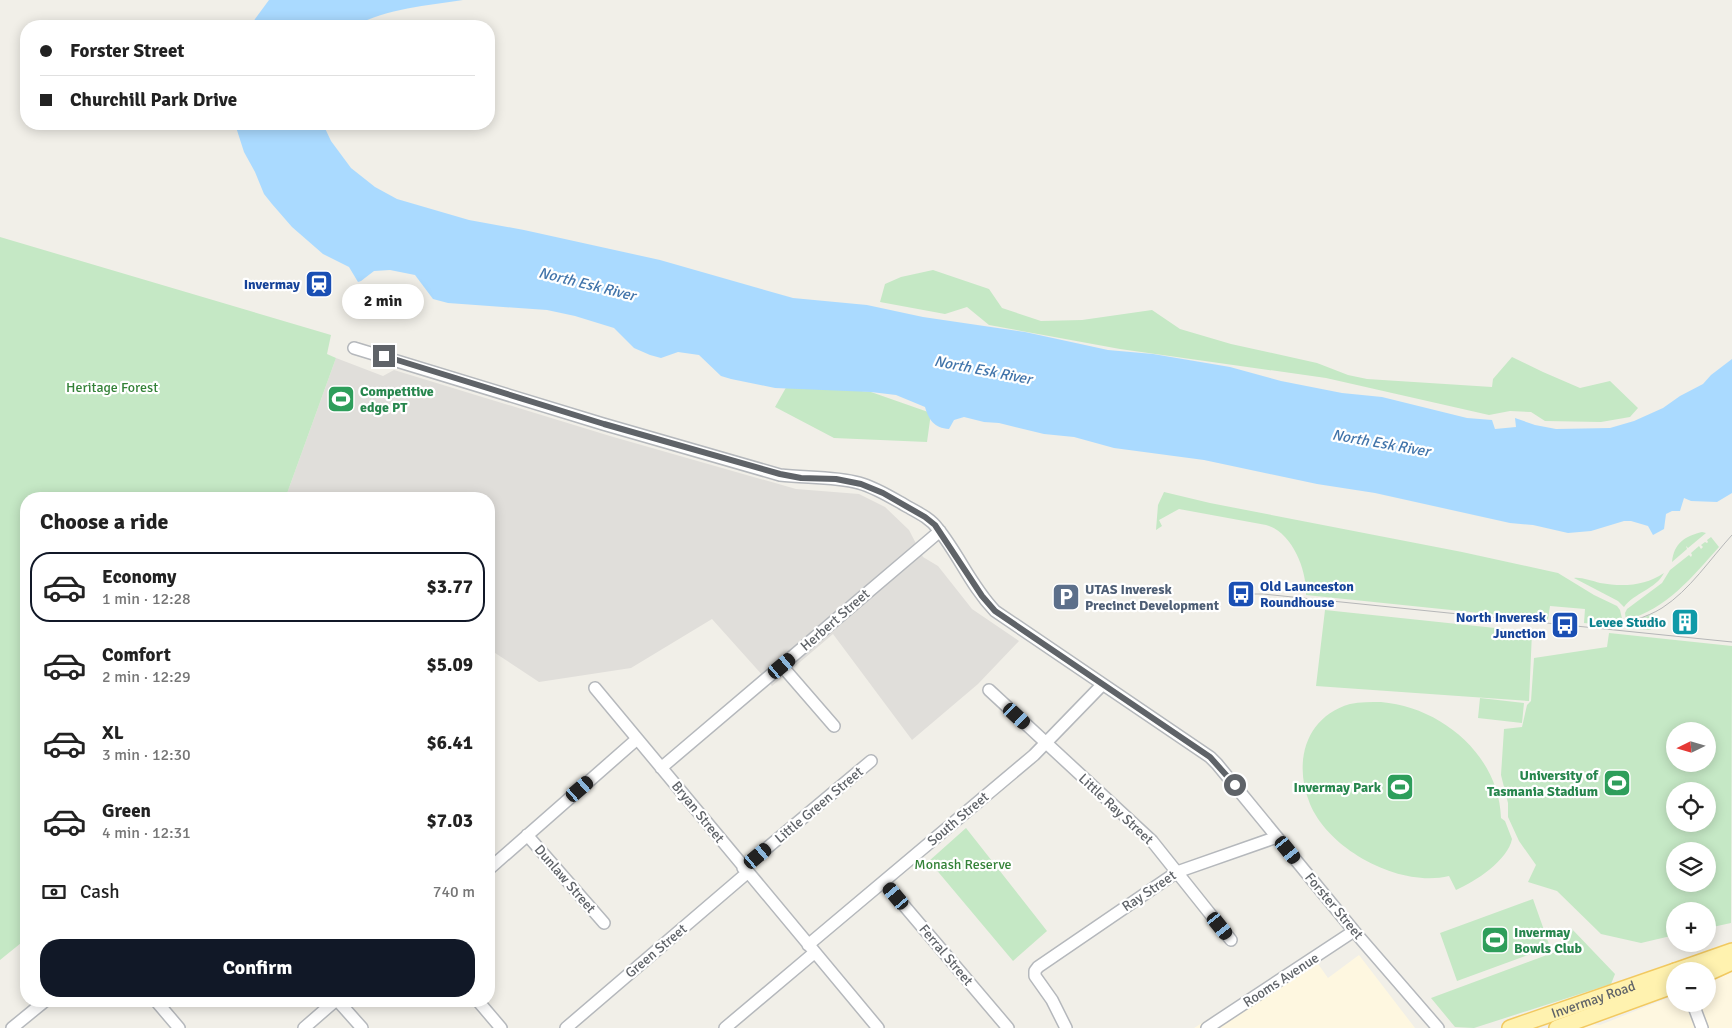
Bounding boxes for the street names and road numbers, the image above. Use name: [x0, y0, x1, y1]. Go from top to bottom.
street label: Herbert Street: [797, 585, 873, 655]
street label: Little Green Street: [772, 763, 867, 847]
street label: Little Ray Street: [1075, 770, 1157, 848]
street label: Bryan Street: [668, 778, 728, 846]
street label: South Street: [924, 788, 992, 850]
street label: Dunlaw Street: [531, 841, 599, 917]
street label: Ray Street: [1119, 867, 1179, 915]
street label: Forster Street: [1301, 869, 1367, 943]
street label: Green Street: [622, 920, 690, 982]
street label: Ferral Street: [915, 921, 977, 989]
street label: Rooms Avenue: [1240, 949, 1322, 1011]
street label: Invermay Road: [1549, 977, 1637, 1022]

